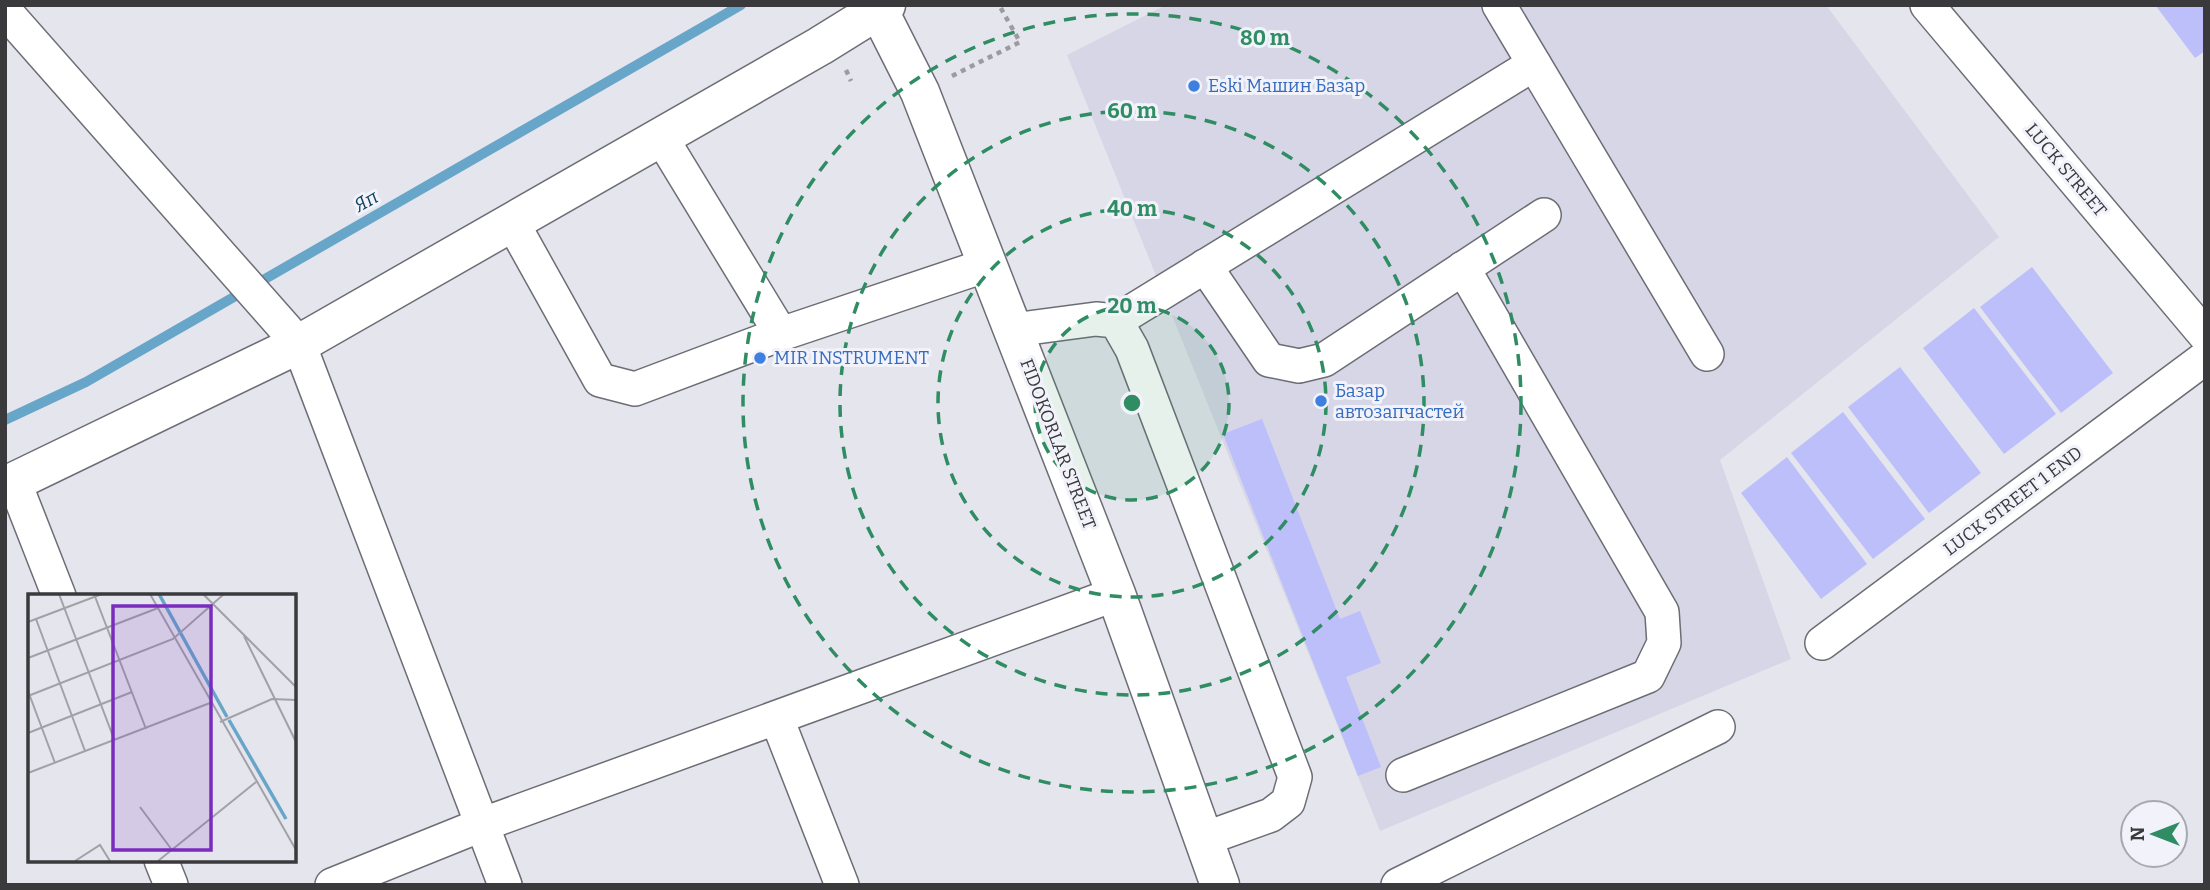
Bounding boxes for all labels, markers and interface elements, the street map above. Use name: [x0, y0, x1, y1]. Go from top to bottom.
text: 80 m: [1240, 25, 1290, 51]
place label: Eski Машин Базар: [1208, 75, 1365, 97]
marker: Eski Машин Базар: [1186, 78, 1202, 94]
text: 60 m: [1107, 98, 1157, 124]
street label: LUCK STREET: [2021, 119, 2112, 221]
water label: Яп: [349, 185, 383, 217]
text: 40 m: [1107, 196, 1157, 222]
text: 20 m: [1108, 293, 1156, 319]
place label: MIR INSTRUMENT: [774, 347, 929, 369]
marker: MIR INSTRUMENT: [752, 350, 768, 366]
street label: FIDOKORLAR STREET: [1015, 356, 1101, 533]
place label: Базар автозапчастей: [1335, 380, 1464, 423]
centre of rings: [1120, 391, 1144, 415]
marker: Базар автозапчастей: [1313, 393, 1329, 409]
street label: LUCK STREET 1 END: [1939, 442, 2087, 560]
inset map: [28, 594, 296, 862]
north arrow: [2119, 799, 2189, 869]
text: N: [2126, 826, 2149, 841]

